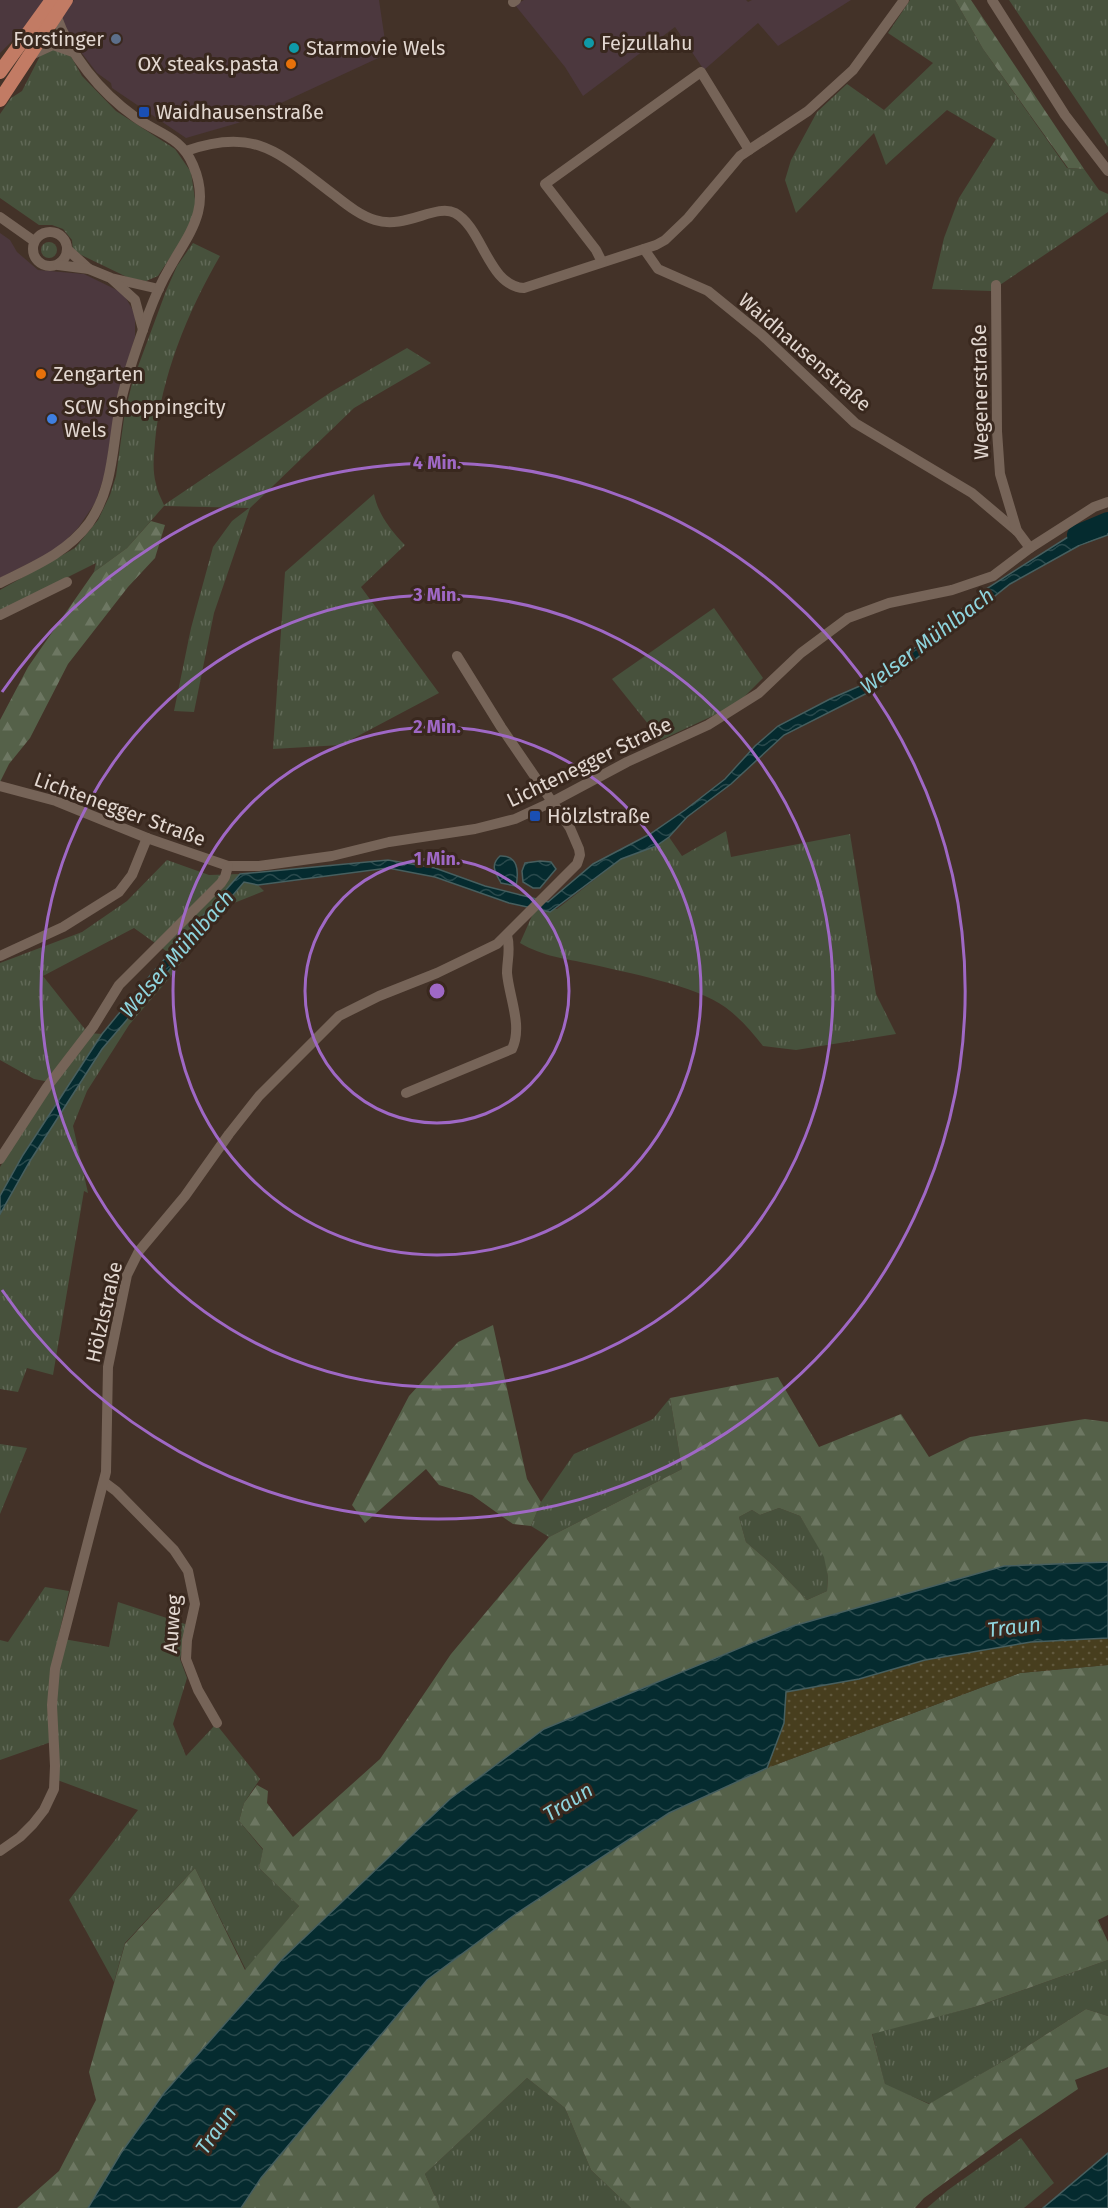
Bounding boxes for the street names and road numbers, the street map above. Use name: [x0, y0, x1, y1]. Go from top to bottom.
street label: Waidhausenstraße: [734, 288, 876, 416]
street label: Wegenerstraße: [967, 324, 993, 460]
street label: Lichtenegger Straße: [503, 712, 675, 812]
street label: Lichtenegger Straße: [31, 767, 209, 851]
street label: Hölzlstraße: [81, 1259, 127, 1365]
street label: Auweg: [158, 1593, 186, 1654]

